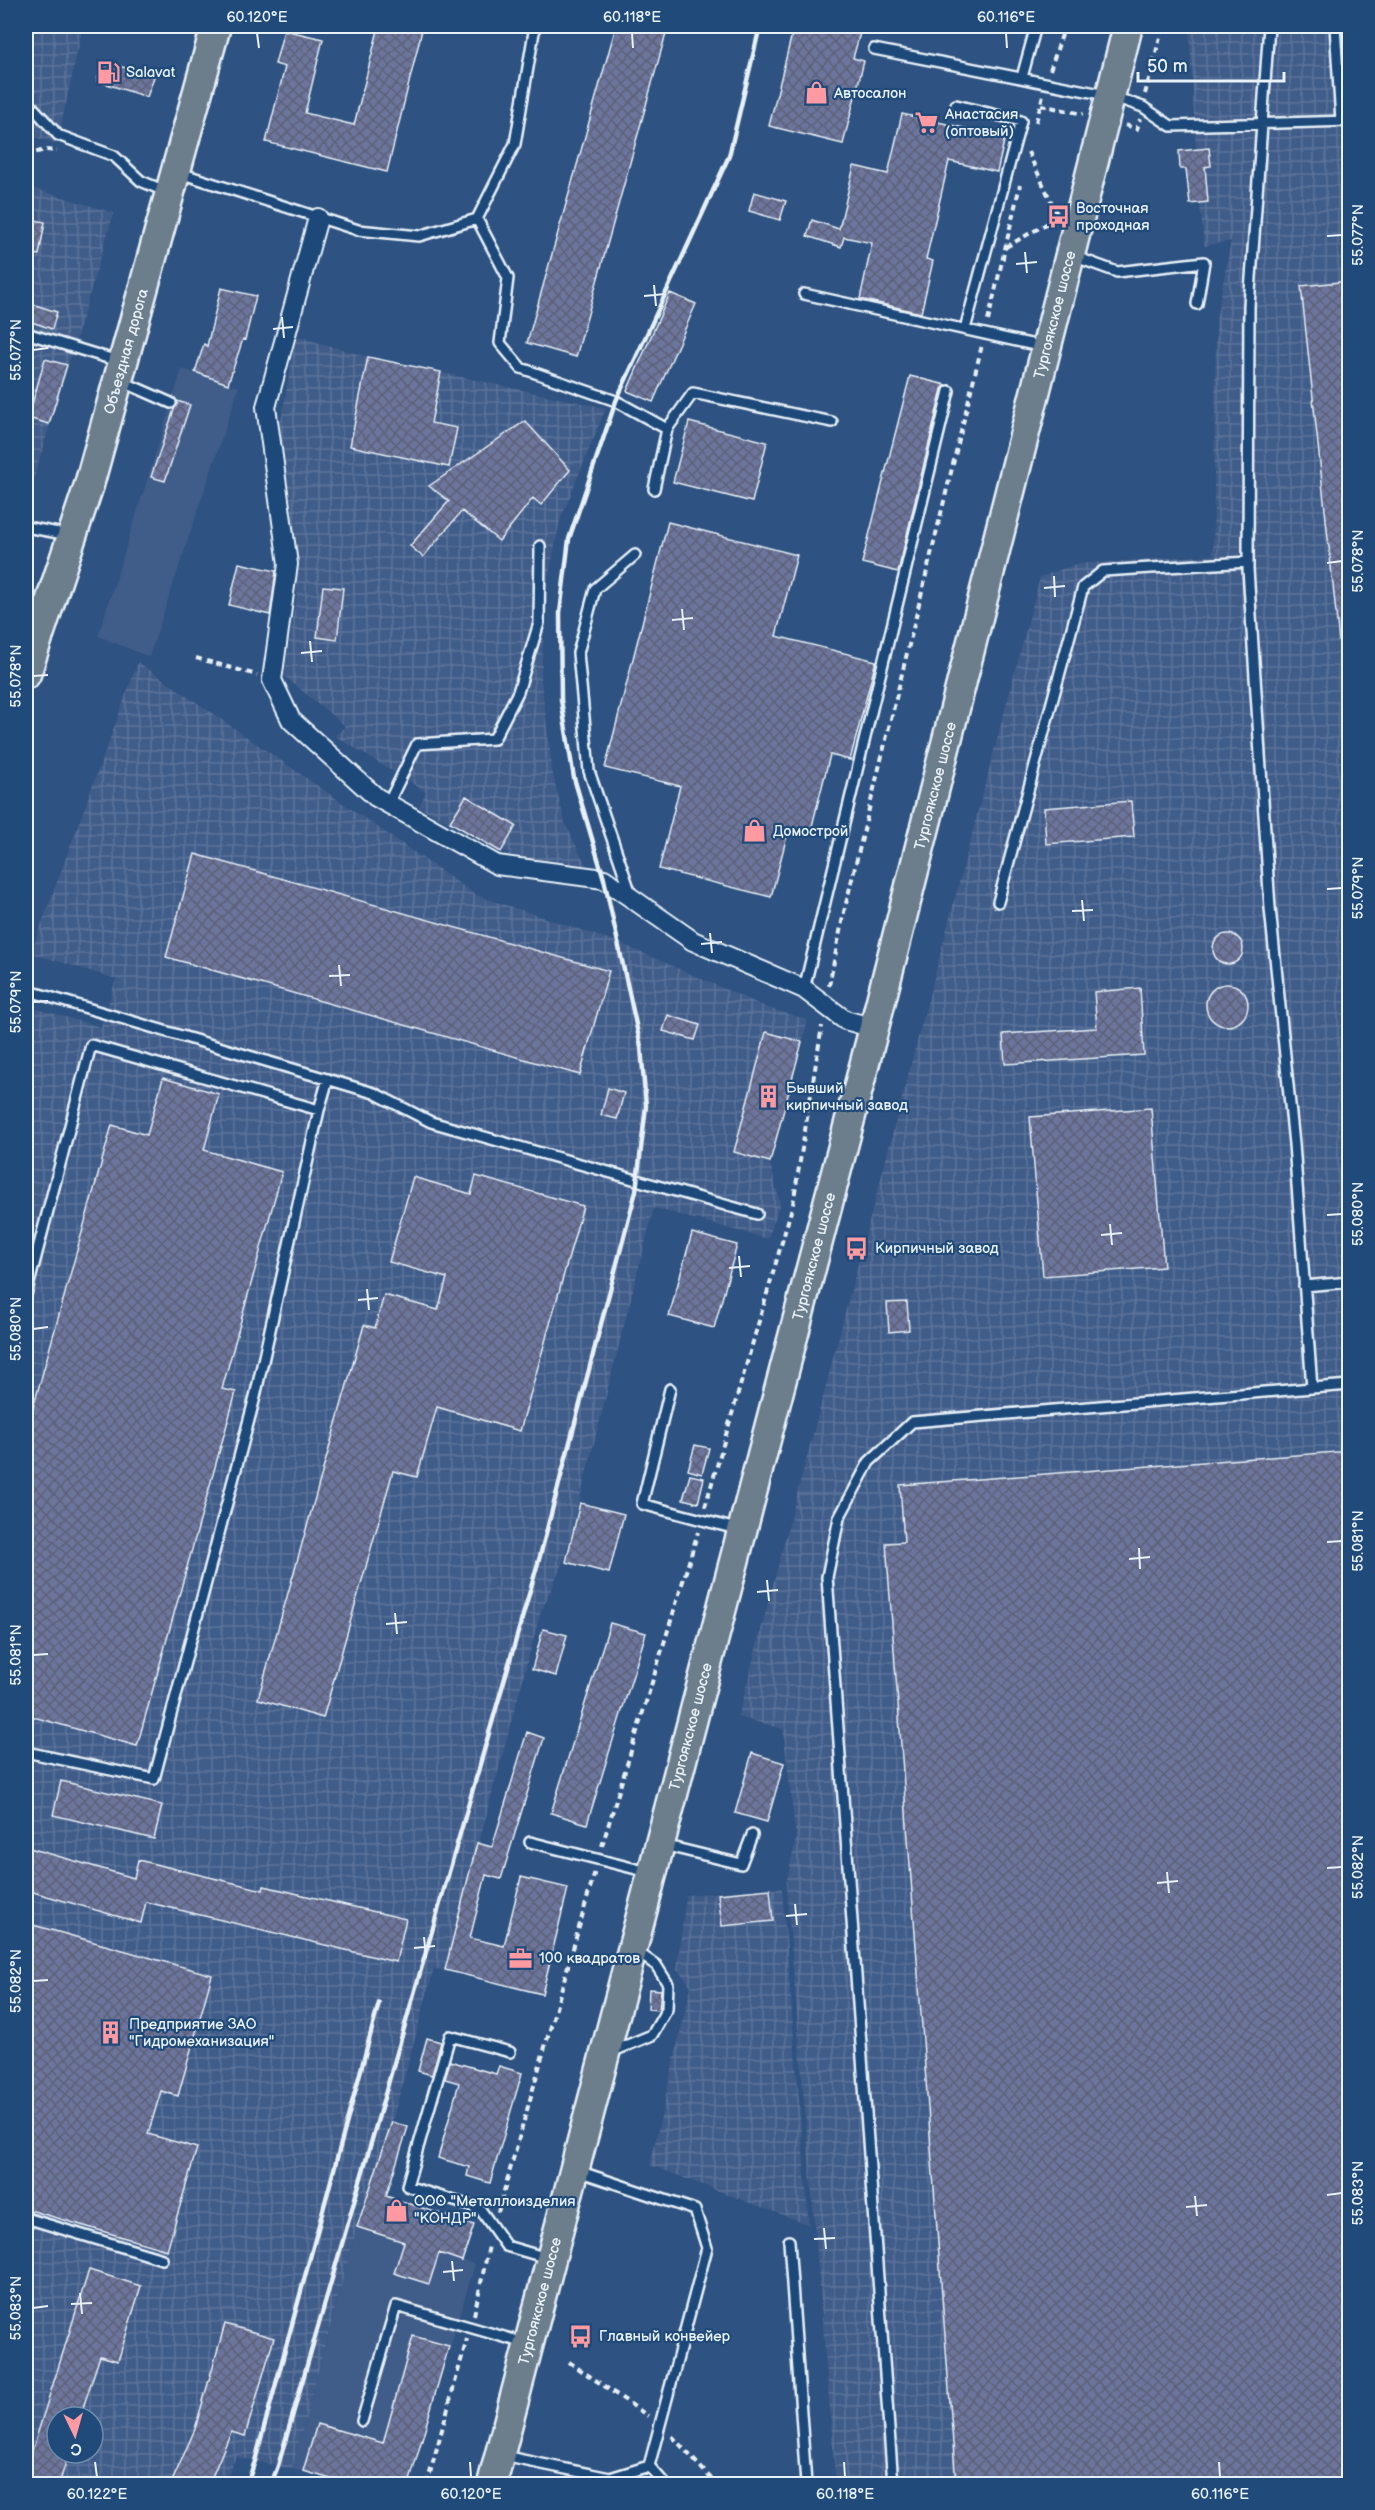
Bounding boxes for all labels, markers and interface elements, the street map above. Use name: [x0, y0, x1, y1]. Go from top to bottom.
text: 60.120°E: [226, 8, 288, 27]
text: 60.118°E: [603, 8, 661, 27]
text: 60.116°E: [977, 8, 1035, 27]
scale bar: [1138, 45, 1284, 83]
text: 50 m: [1147, 56, 1188, 77]
fuel station icon: Salavat: [95, 59, 121, 85]
place label: Salavat: [126, 63, 176, 82]
shop icon: Автосалон: [803, 80, 829, 106]
place label: Автосалон: [833, 84, 907, 103]
place label: Анастасия (оптовый): [944, 105, 1018, 141]
supermarket icon: Анастасия (оптовый): [914, 110, 940, 136]
place label: Восточная проходная: [1076, 199, 1150, 235]
bus stop icon: Восточная проходная: [1045, 204, 1071, 230]
text: 55.077°N: [1349, 204, 1368, 266]
street label: Тургоякское шоссе: [1030, 249, 1081, 381]
street label: Объездная дорога: [100, 286, 153, 416]
text: 55.077°N: [7, 319, 26, 381]
text: 55.078°N: [1349, 529, 1368, 593]
text: 55.078°N: [7, 644, 26, 708]
street label: Тургоякское шоссе: [910, 720, 961, 852]
shop icon: Домострой: [742, 818, 768, 844]
place label: Домострой: [773, 822, 848, 841]
text: 55.079°N: [1349, 856, 1368, 920]
text: 55.079°N: [7, 970, 26, 1034]
place label: Бывший кирпичный завод: [786, 1079, 908, 1115]
building icon: Бывший кирпичный завод: [755, 1084, 781, 1110]
text: 55.080°N: [1349, 1182, 1368, 1246]
street label: Тургоякское шоссе: [789, 1191, 840, 1323]
bus stop icon: Кирпичный завод: [844, 1235, 870, 1261]
place label: Кирпичный завод: [875, 1239, 999, 1258]
text: 55.080°N: [7, 1297, 26, 1361]
text: 55.081°N: [1349, 1510, 1368, 1572]
text: 55.081°N: [7, 1624, 26, 1686]
street label: Тургоякское шоссе: [665, 1661, 717, 1793]
text: 55.082°N: [1349, 1835, 1368, 1899]
office icon: 100 квадратов: [508, 1945, 534, 1971]
text: 55.082°N: [7, 1949, 26, 2013]
place label: 100 квадратов: [539, 1949, 640, 1968]
place label: Предприятие ЗАО "Гидромеханизация": [129, 2015, 274, 2051]
building icon: Предприятие ЗАО "Гидромеханизация": [98, 2020, 124, 2046]
text: 55.083°N: [1349, 2161, 1368, 2225]
place label: ООО "Металлоизделия "КОНДР": [414, 2192, 576, 2228]
shop icon: ООО "Металлоизделия "КОНДР": [383, 2197, 409, 2223]
street label: Тургоякское шоссе: [515, 2235, 566, 2367]
text: 55.083°N: [7, 2276, 26, 2340]
bus stop icon: Главный конвейер: [568, 2323, 594, 2349]
place label: Главный конвейер: [599, 2327, 731, 2346]
north arrow: [45, 2405, 105, 2465]
text: С: [70, 2438, 83, 2458]
text: 60.122°E: [67, 2485, 127, 2504]
text: 60.120°E: [440, 2485, 502, 2504]
text: 60.118°E: [816, 2485, 874, 2504]
text: 60.116°E: [1191, 2485, 1249, 2504]

